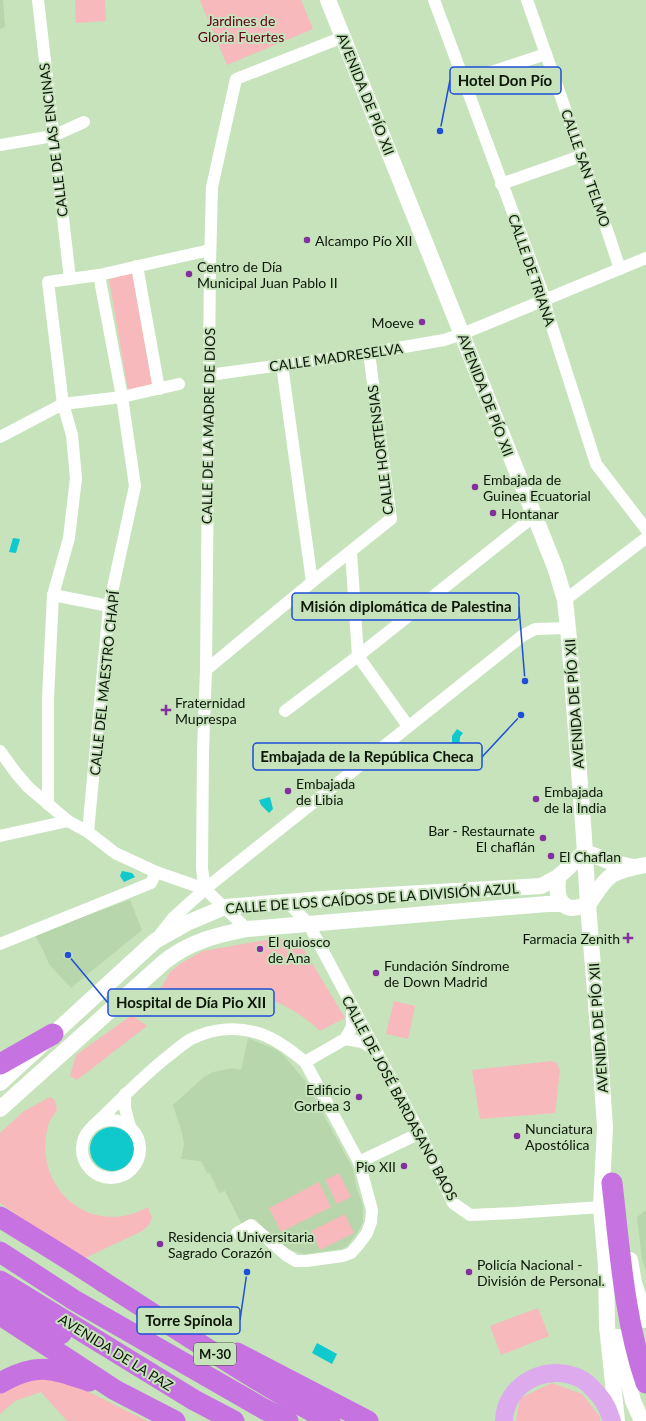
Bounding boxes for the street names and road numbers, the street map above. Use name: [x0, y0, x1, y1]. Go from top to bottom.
street label: AVENIDA DE PÍO XII: [334, 30, 398, 158]
street label: CALLE DE LAS ENCINAS: [35, 62, 71, 218]
street label: CALLE SAN TELMO: [558, 107, 614, 229]
street label: CALLE DE TRIANA: [505, 212, 559, 329]
street label: CALLE DE LA MADRE DE DIOS: [198, 328, 218, 524]
street label: AVENIDA DE PÍO XII: [455, 331, 517, 459]
street label: CALLE MADRESELVA: [268, 339, 404, 375]
street label: CALLE HORTENSIAS: [364, 384, 396, 516]
street label: CALLE DEL MAESTRO CHAPÍ: [86, 589, 122, 776]
street label: AVENIDA DE PÍO XII: [561, 638, 587, 770]
street label: CALLE DE LOS CAÍDOS DE LA DIVISIÓN AZUL: [225, 879, 519, 917]
street label: AVENIDA DE PÍO XII: [585, 962, 611, 1094]
street label: CALLE DE JOSÉ BARDASANO BAOS: [339, 993, 461, 1203]
street label: AVENIDA DE LA PAZ: [56, 1310, 176, 1394]
road number: M-30: [194, 1343, 236, 1365]

